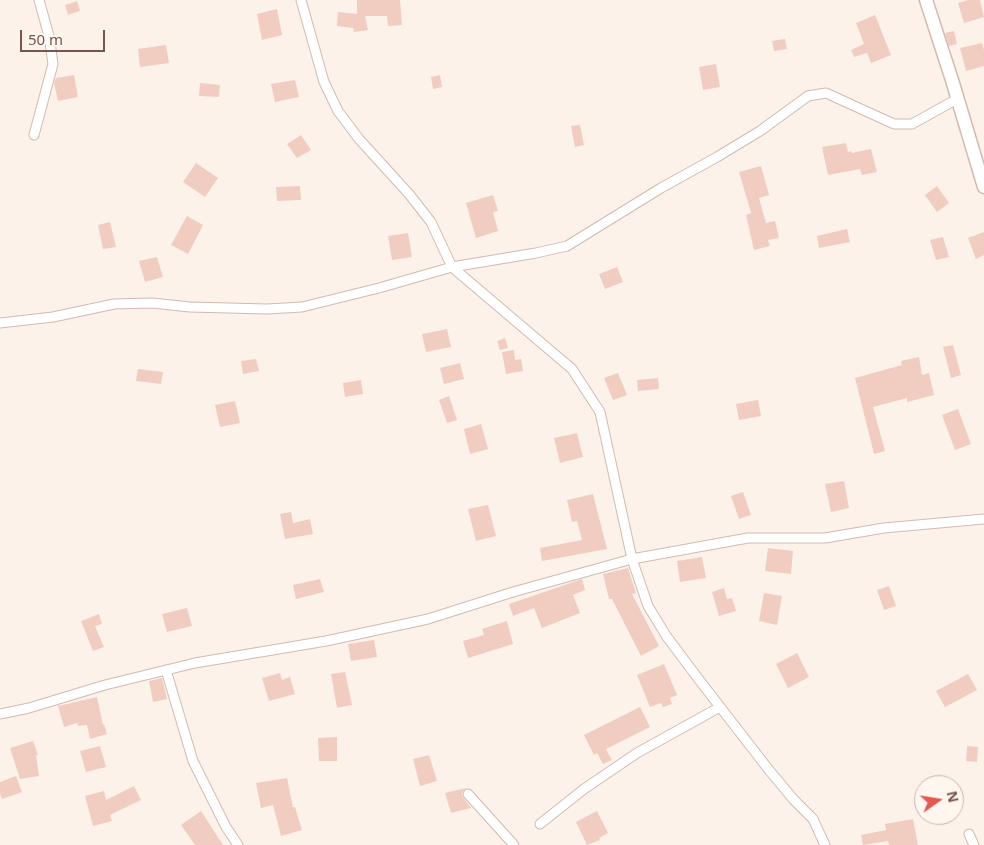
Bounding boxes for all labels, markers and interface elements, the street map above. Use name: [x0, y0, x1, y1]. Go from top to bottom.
scale bar: [22, 20, 108, 52]
text: 50 m: [28, 29, 63, 49]
north arrow: [914, 775, 964, 825]
text: N: [943, 789, 964, 804]

